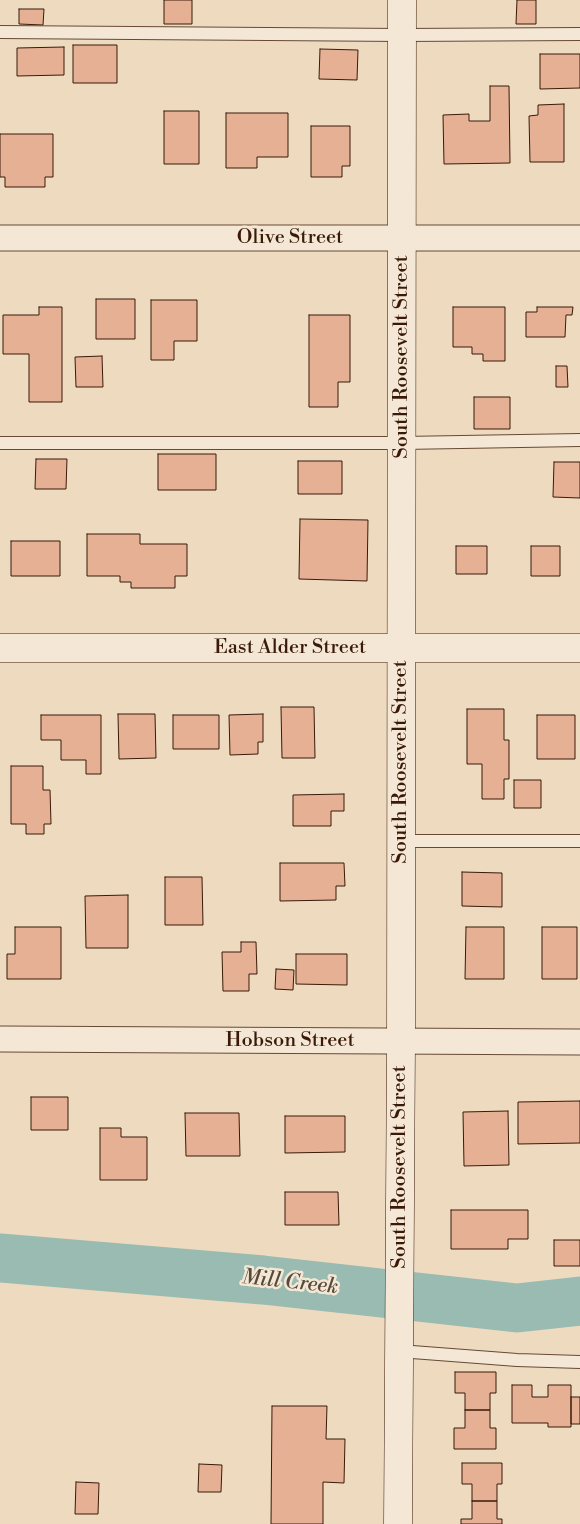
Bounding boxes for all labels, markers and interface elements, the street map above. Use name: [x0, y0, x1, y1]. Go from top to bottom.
street label: Olive Street: [237, 226, 343, 250]
street label: South Roosevelt Street: [390, 255, 414, 459]
street label: East Alder Street: [214, 636, 366, 660]
street label: South Roosevelt Street: [389, 660, 413, 864]
street label: Hobson Street: [225, 1029, 355, 1053]
street label: South Roosevelt Street: [388, 1065, 412, 1269]
water label: Mill Creek: [241, 1265, 339, 1301]

